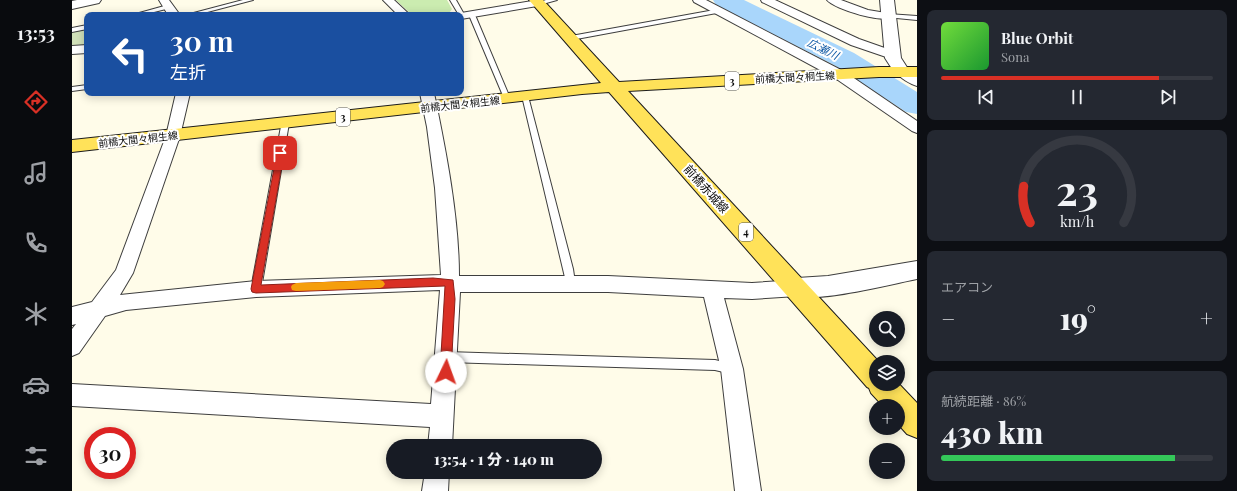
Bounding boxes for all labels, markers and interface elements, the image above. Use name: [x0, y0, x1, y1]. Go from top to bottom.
text: 13:53: [17, 21, 55, 45]
text: 30 m: [170, 22, 234, 59]
icon: left: [104, 28, 156, 80]
text: Blue Orbit: [1001, 28, 1073, 48]
water label: 広瀬川: [805, 35, 842, 63]
text: Sona: [1001, 48, 1029, 65]
text: 左折: [170, 60, 206, 84]
street label: 前橋大間々桐生線: [755, 68, 835, 86]
road number: 3: [725, 72, 739, 90]
icon: previous: [975, 86, 997, 108]
icon: pause: [1066, 86, 1088, 108]
icon: next: [1157, 86, 1179, 108]
icon: directions: [22, 88, 50, 116]
street label: 前橋大間々桐生線: [419, 93, 501, 115]
road number: 3: [336, 108, 350, 126]
street label: 前橋大間々桐生線: [97, 128, 179, 150]
pin: [263, 136, 297, 170]
icon: arrive: [269, 142, 291, 164]
icon: music: [22, 159, 50, 187]
street label: 前橋赤城線: [681, 161, 733, 216]
text: 23: [1056, 161, 1098, 216]
text: km/h: [1060, 212, 1095, 231]
road number: 4: [739, 223, 753, 241]
icon: phone: [22, 229, 50, 257]
text: エアコン: [941, 278, 993, 295]
text: 19°: [1059, 298, 1096, 338]
icon: climate: [22, 300, 50, 328]
text: −: [941, 303, 955, 333]
text: +: [1200, 303, 1213, 333]
map controls: [869, 311, 905, 479]
button: search: [869, 311, 905, 347]
position arrow: [425, 351, 467, 393]
button: layers: [869, 355, 905, 391]
icon: car: [22, 371, 50, 399]
text: 航続距離 · 86%: [941, 392, 1026, 409]
button: +: [869, 399, 905, 435]
text: 430 km: [941, 412, 1043, 452]
speed limit sign: 30: [84, 427, 136, 479]
icon: filters: [22, 442, 50, 470]
button: −: [869, 443, 905, 479]
text: 13:54 · 1 分 · 140 m: [434, 449, 554, 469]

